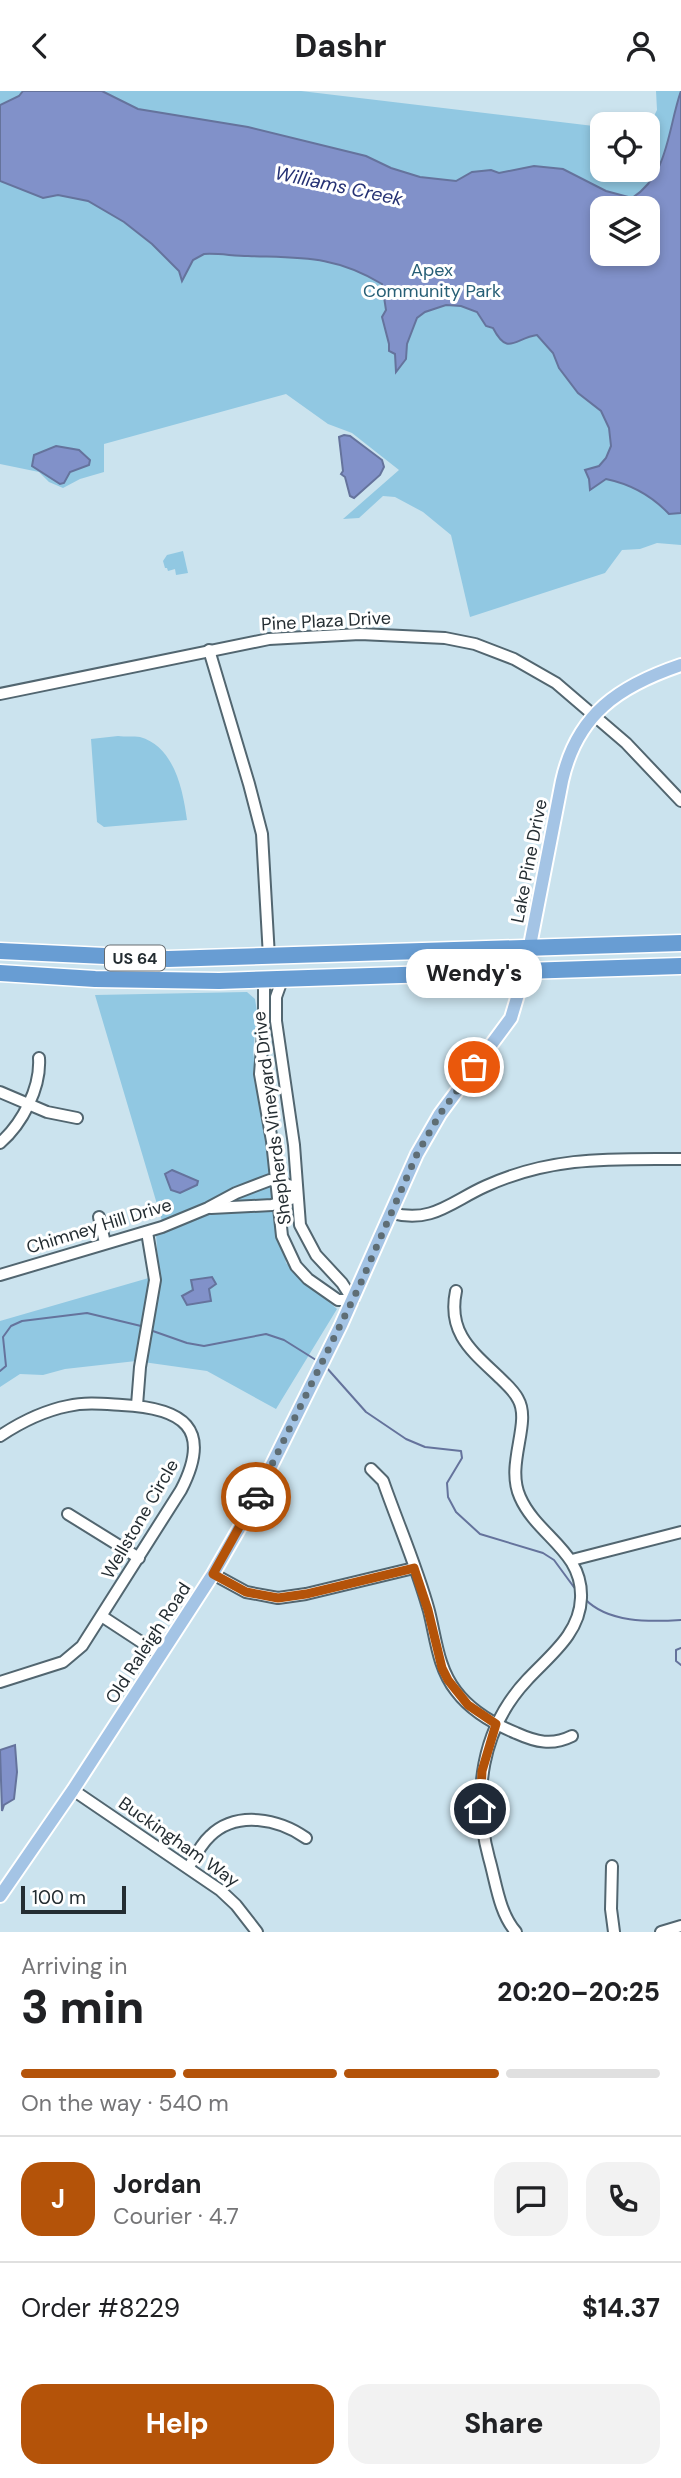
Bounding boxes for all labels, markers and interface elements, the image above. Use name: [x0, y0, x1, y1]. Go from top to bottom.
text: Dashr: [295, 25, 386, 67]
icon: back: [21, 27, 59, 65]
icon: person: [622, 27, 660, 65]
map controls: [590, 112, 660, 266]
button: locate: [590, 112, 660, 182]
water label: Williams Creek: [273, 160, 405, 212]
button: layers: [590, 196, 660, 266]
park label: Apex Community Park: [363, 258, 501, 303]
street label: Pine Plaza Drive: [261, 606, 391, 636]
street label: Lake Pine Drive: [505, 797, 553, 925]
road number: US 64: [105, 945, 165, 971]
callout: Wendy's: [406, 948, 542, 997]
text: Wendy's: [426, 958, 522, 988]
street label: Shepherds Vineyard Drive: [247, 1010, 297, 1226]
pin: [444, 1037, 504, 1097]
icon: bag: [455, 1048, 493, 1086]
street label: Chimney Hill Drive: [23, 1193, 175, 1259]
street label: Wellstone Circle: [96, 1455, 184, 1583]
courier: [221, 1462, 291, 1532]
icon: car: [237, 1478, 275, 1516]
street label: Old Raleigh Road: [100, 1578, 196, 1708]
pin: [450, 1779, 510, 1839]
icon: home: [461, 1790, 499, 1828]
street label: Buckingham Way: [114, 1791, 244, 1893]
scale bar: [21, 1883, 126, 1915]
text: 100 m: [32, 1885, 86, 1910]
text: Arriving in: [21, 1951, 127, 1981]
text: 20:20–20:25: [497, 1975, 660, 2009]
text: 3 min: [21, 1977, 144, 2037]
text: On the way · 540 m: [21, 2088, 229, 2118]
button: chat: [494, 2162, 568, 2236]
button: phone: [586, 2162, 660, 2236]
text: Jordan: [113, 2167, 202, 2201]
text: J: [51, 2182, 65, 2216]
text: Courier · 4.7: [113, 2201, 239, 2231]
text: Order #8229: [21, 2291, 180, 2325]
text: $14.37: [582, 2291, 660, 2325]
button: Help: [21, 2384, 334, 2464]
button: Share: [348, 2384, 660, 2464]

